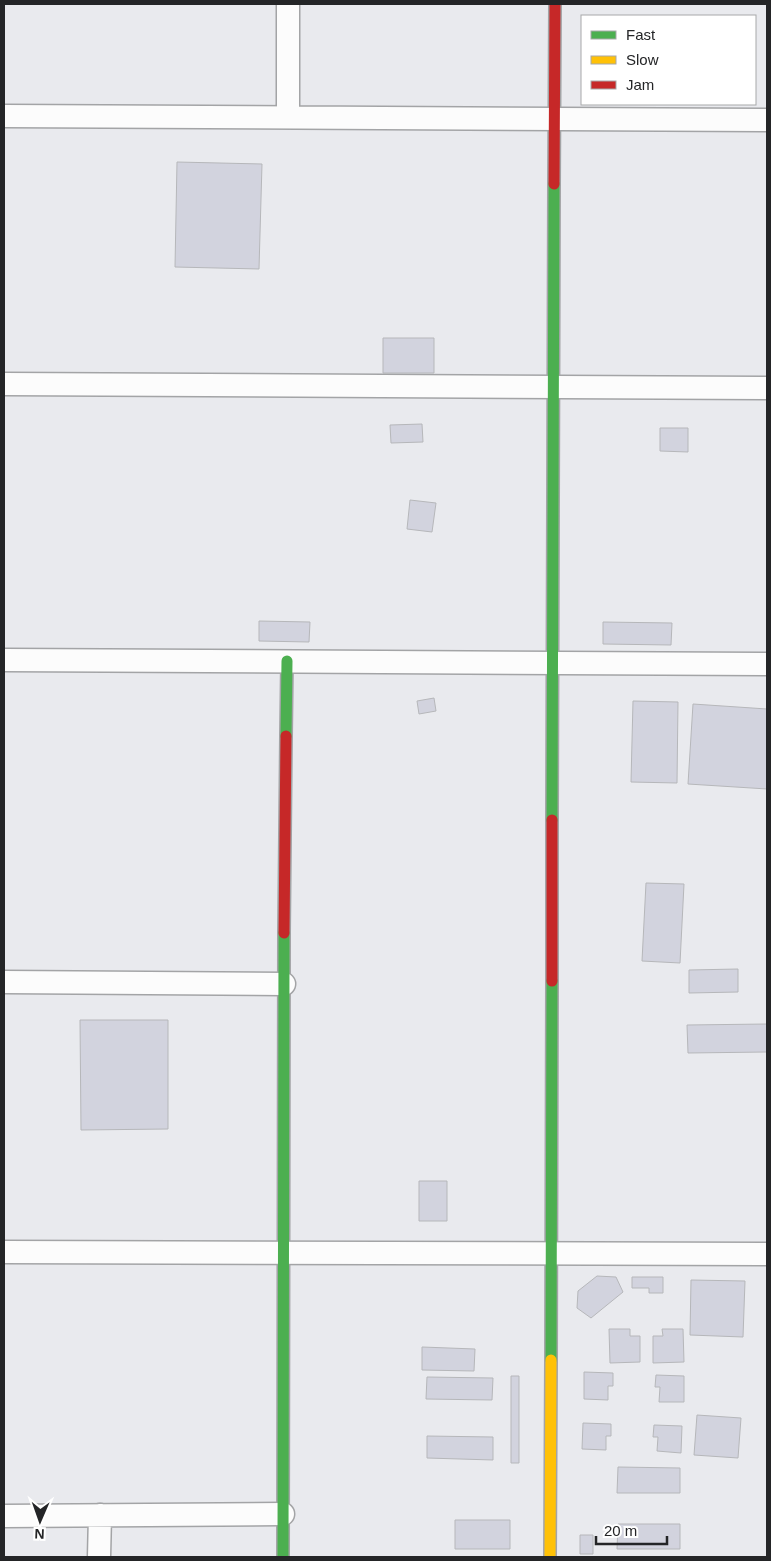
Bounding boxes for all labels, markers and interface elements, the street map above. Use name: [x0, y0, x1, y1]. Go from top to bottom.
legend: [581, 15, 756, 105]
text: Fast: [626, 26, 656, 43]
text: Slow: [626, 51, 659, 68]
text: Jam: [626, 76, 654, 93]
north arrow: [15, 1496, 65, 1546]
scale bar: [596, 1514, 667, 1546]
text: 20 m: [604, 1522, 637, 1539]
text: N: [34, 1526, 45, 1542]

